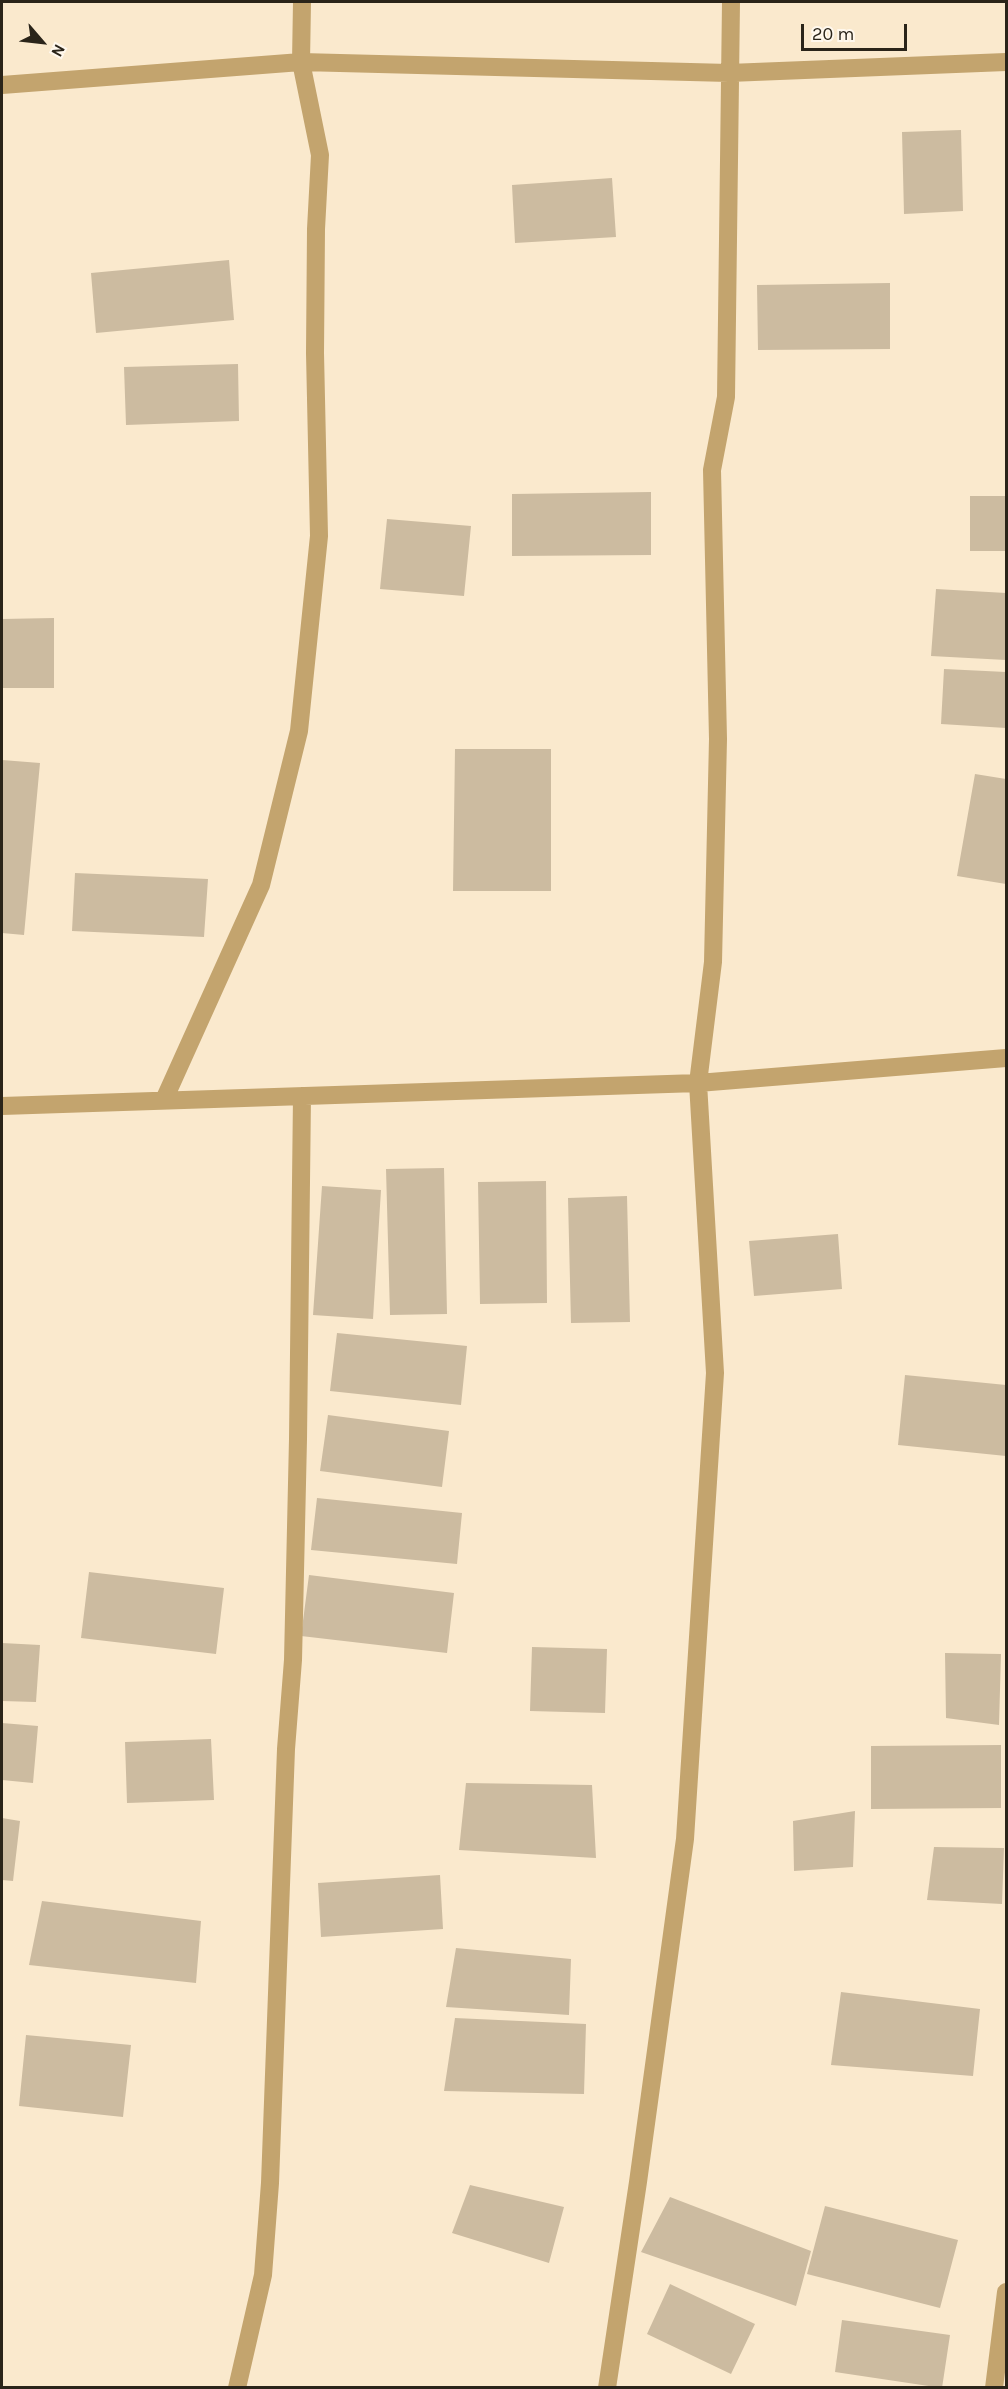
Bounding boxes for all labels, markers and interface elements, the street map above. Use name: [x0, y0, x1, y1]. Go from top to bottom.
north arrow: [12, 12, 72, 72]
scale bar: [804, 12, 910, 50]
text: 20 m: [812, 23, 854, 45]
text: N: [47, 41, 69, 60]

